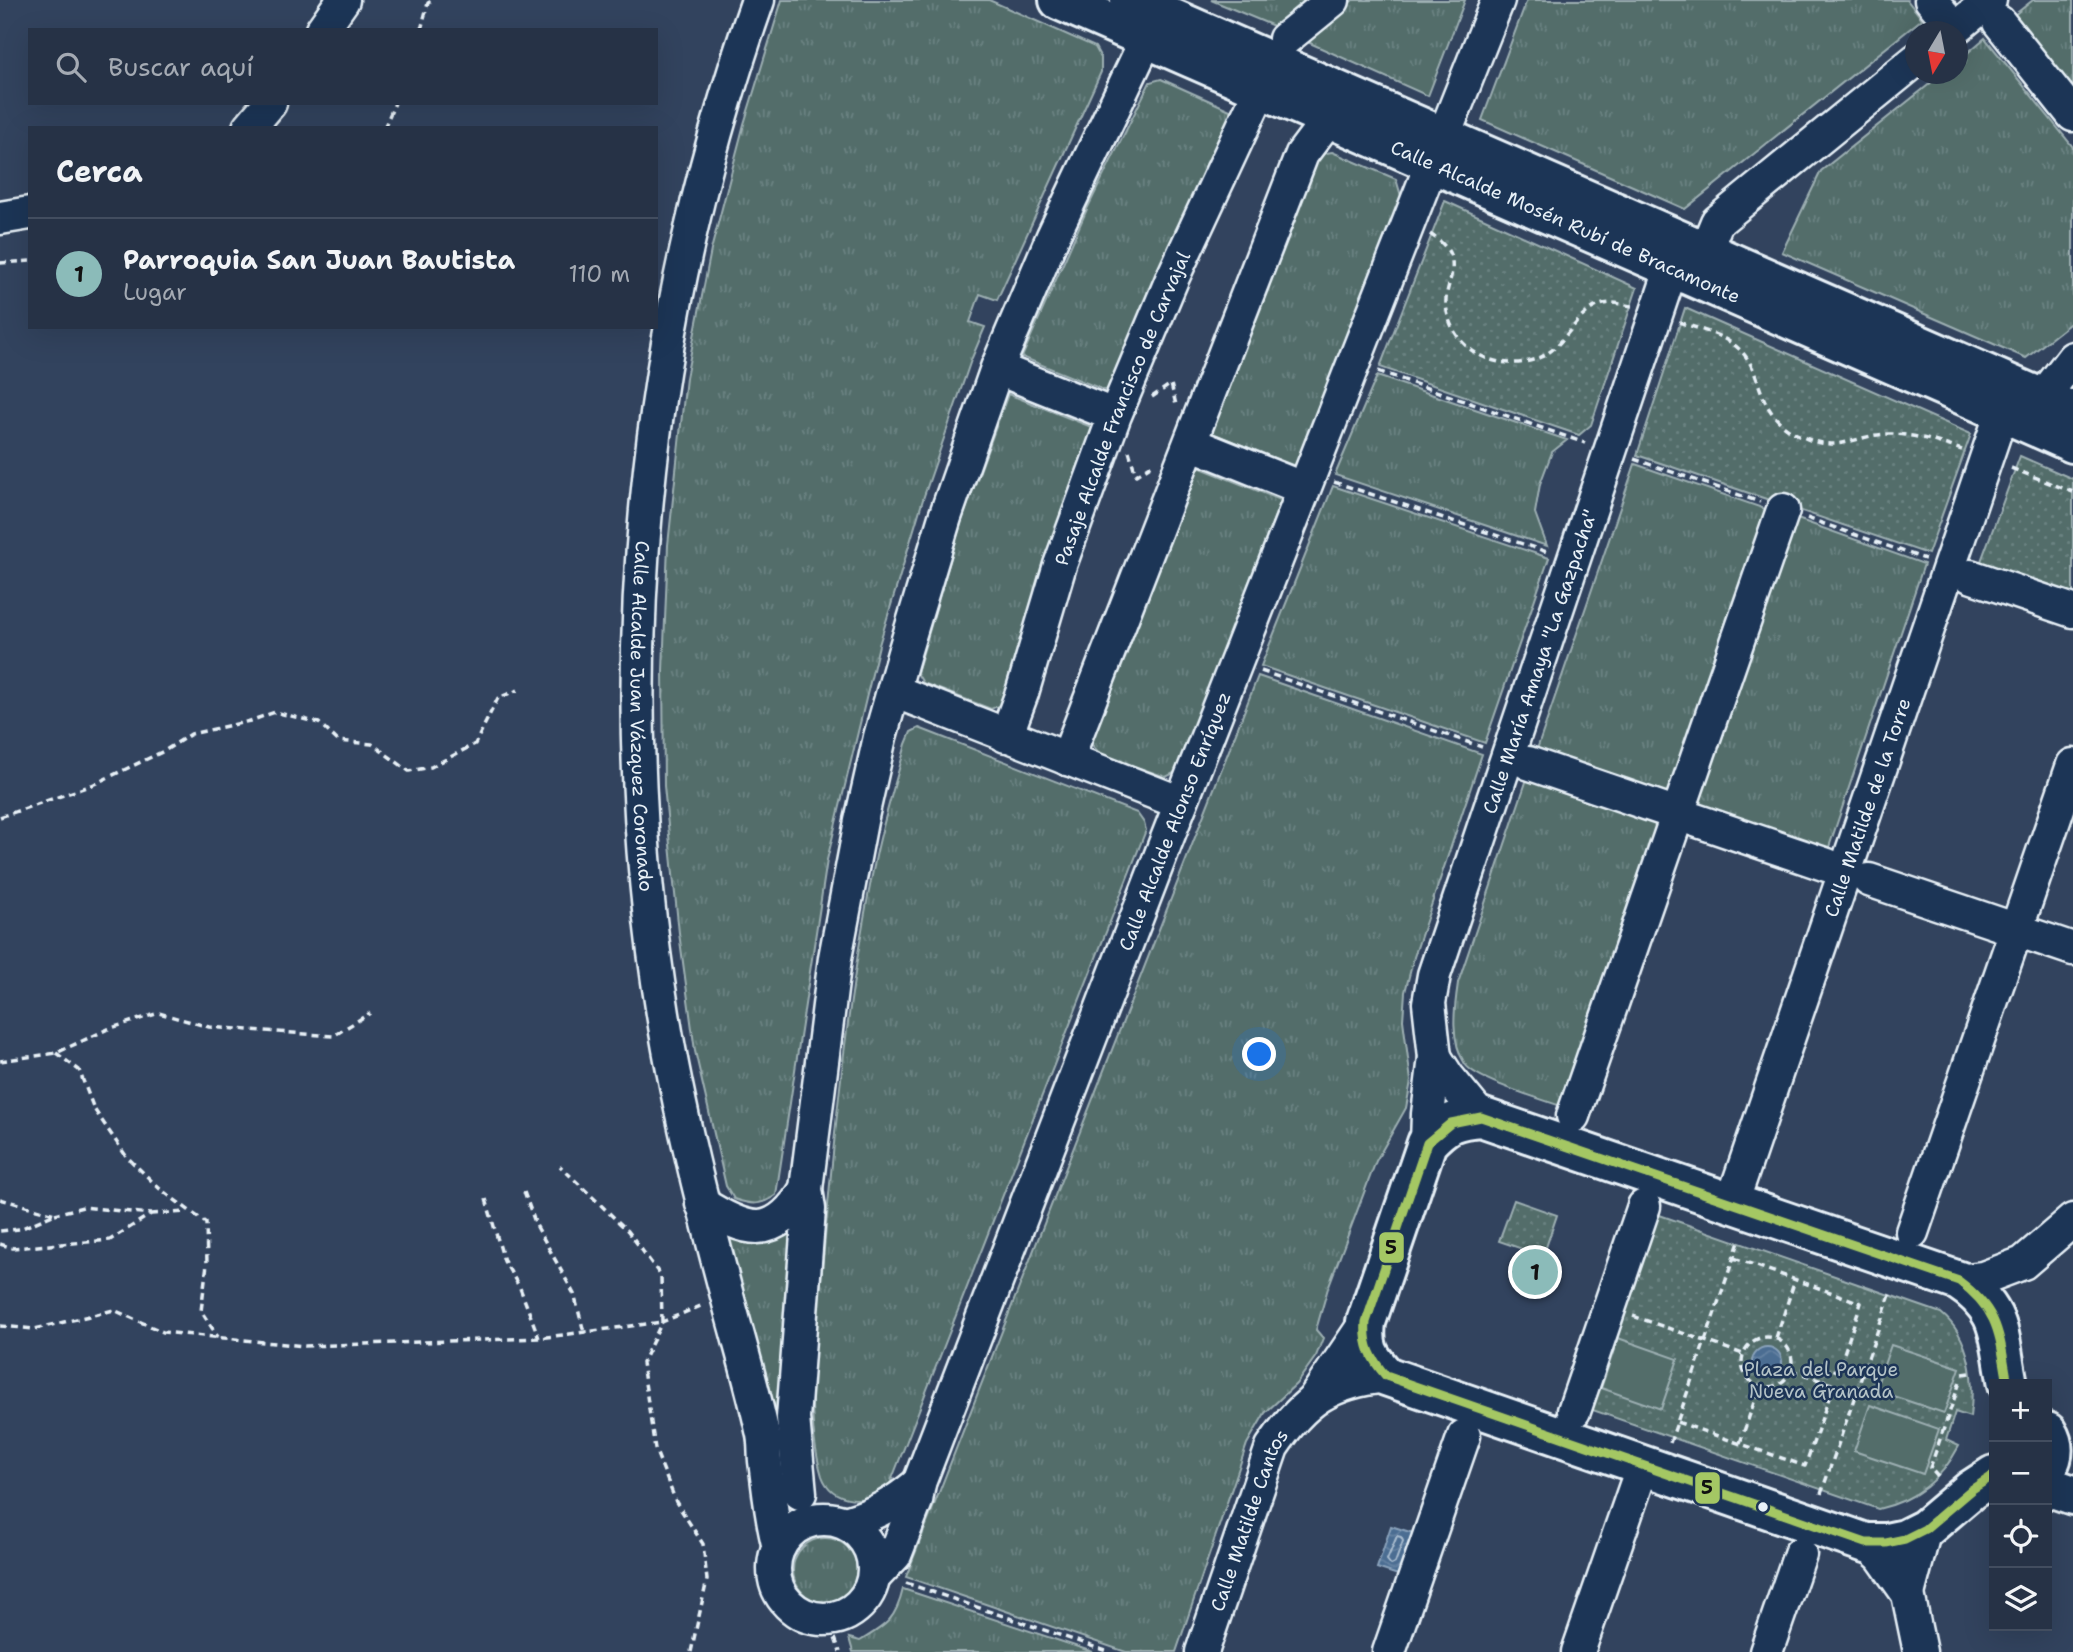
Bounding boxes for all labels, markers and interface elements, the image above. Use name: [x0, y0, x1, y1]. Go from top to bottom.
north arrow: [1905, 21, 1968, 84]
search box: [28, 28, 658, 105]
icon: search: [52, 48, 90, 86]
text: Buscar aquí: [108, 49, 254, 84]
street label: Calle Alcalde Mosén Rubí de Bracamonte: [1387, 134, 1744, 309]
text: Cerca: [56, 151, 143, 192]
text: Parroquia San Juan Bautista: [123, 242, 515, 277]
street label: Pasaje Alcalde Francisco de Carvajal: [1048, 247, 1196, 569]
text: 1: [74, 259, 84, 289]
text: 110 m: [568, 259, 630, 289]
text: Lugar: [123, 277, 187, 307]
street label: Calle María Amaya "La Gazpacha": [1477, 506, 1602, 817]
street label: Calle Alcalde Juan Vázquez Coronado: [625, 540, 660, 893]
street label: Calle Alcalde Alonso Enríquez: [1113, 688, 1236, 954]
street label: Calle Matilde de la Torre: [1818, 694, 1916, 920]
your location: [1242, 1037, 1276, 1071]
line badge: 5: [1378, 1231, 1405, 1264]
text: 5: [1385, 1235, 1397, 1260]
pin: 1: [1512, 1246, 1558, 1298]
park label: Plaza del Parque Nueva Granada: [1744, 1357, 1898, 1404]
map controls: [1989, 1379, 2052, 1631]
button: +: [1989, 1379, 2052, 1442]
street label: Calle Matilde Cantos: [1204, 1423, 1294, 1615]
button: −: [1989, 1442, 2052, 1505]
line badge: 5: [1694, 1471, 1721, 1505]
text: 5: [1701, 1475, 1713, 1500]
unlabelled marker: [1756, 1500, 1770, 1514]
button: locate: [1989, 1505, 2052, 1568]
button: layers: [1989, 1568, 2052, 1631]

